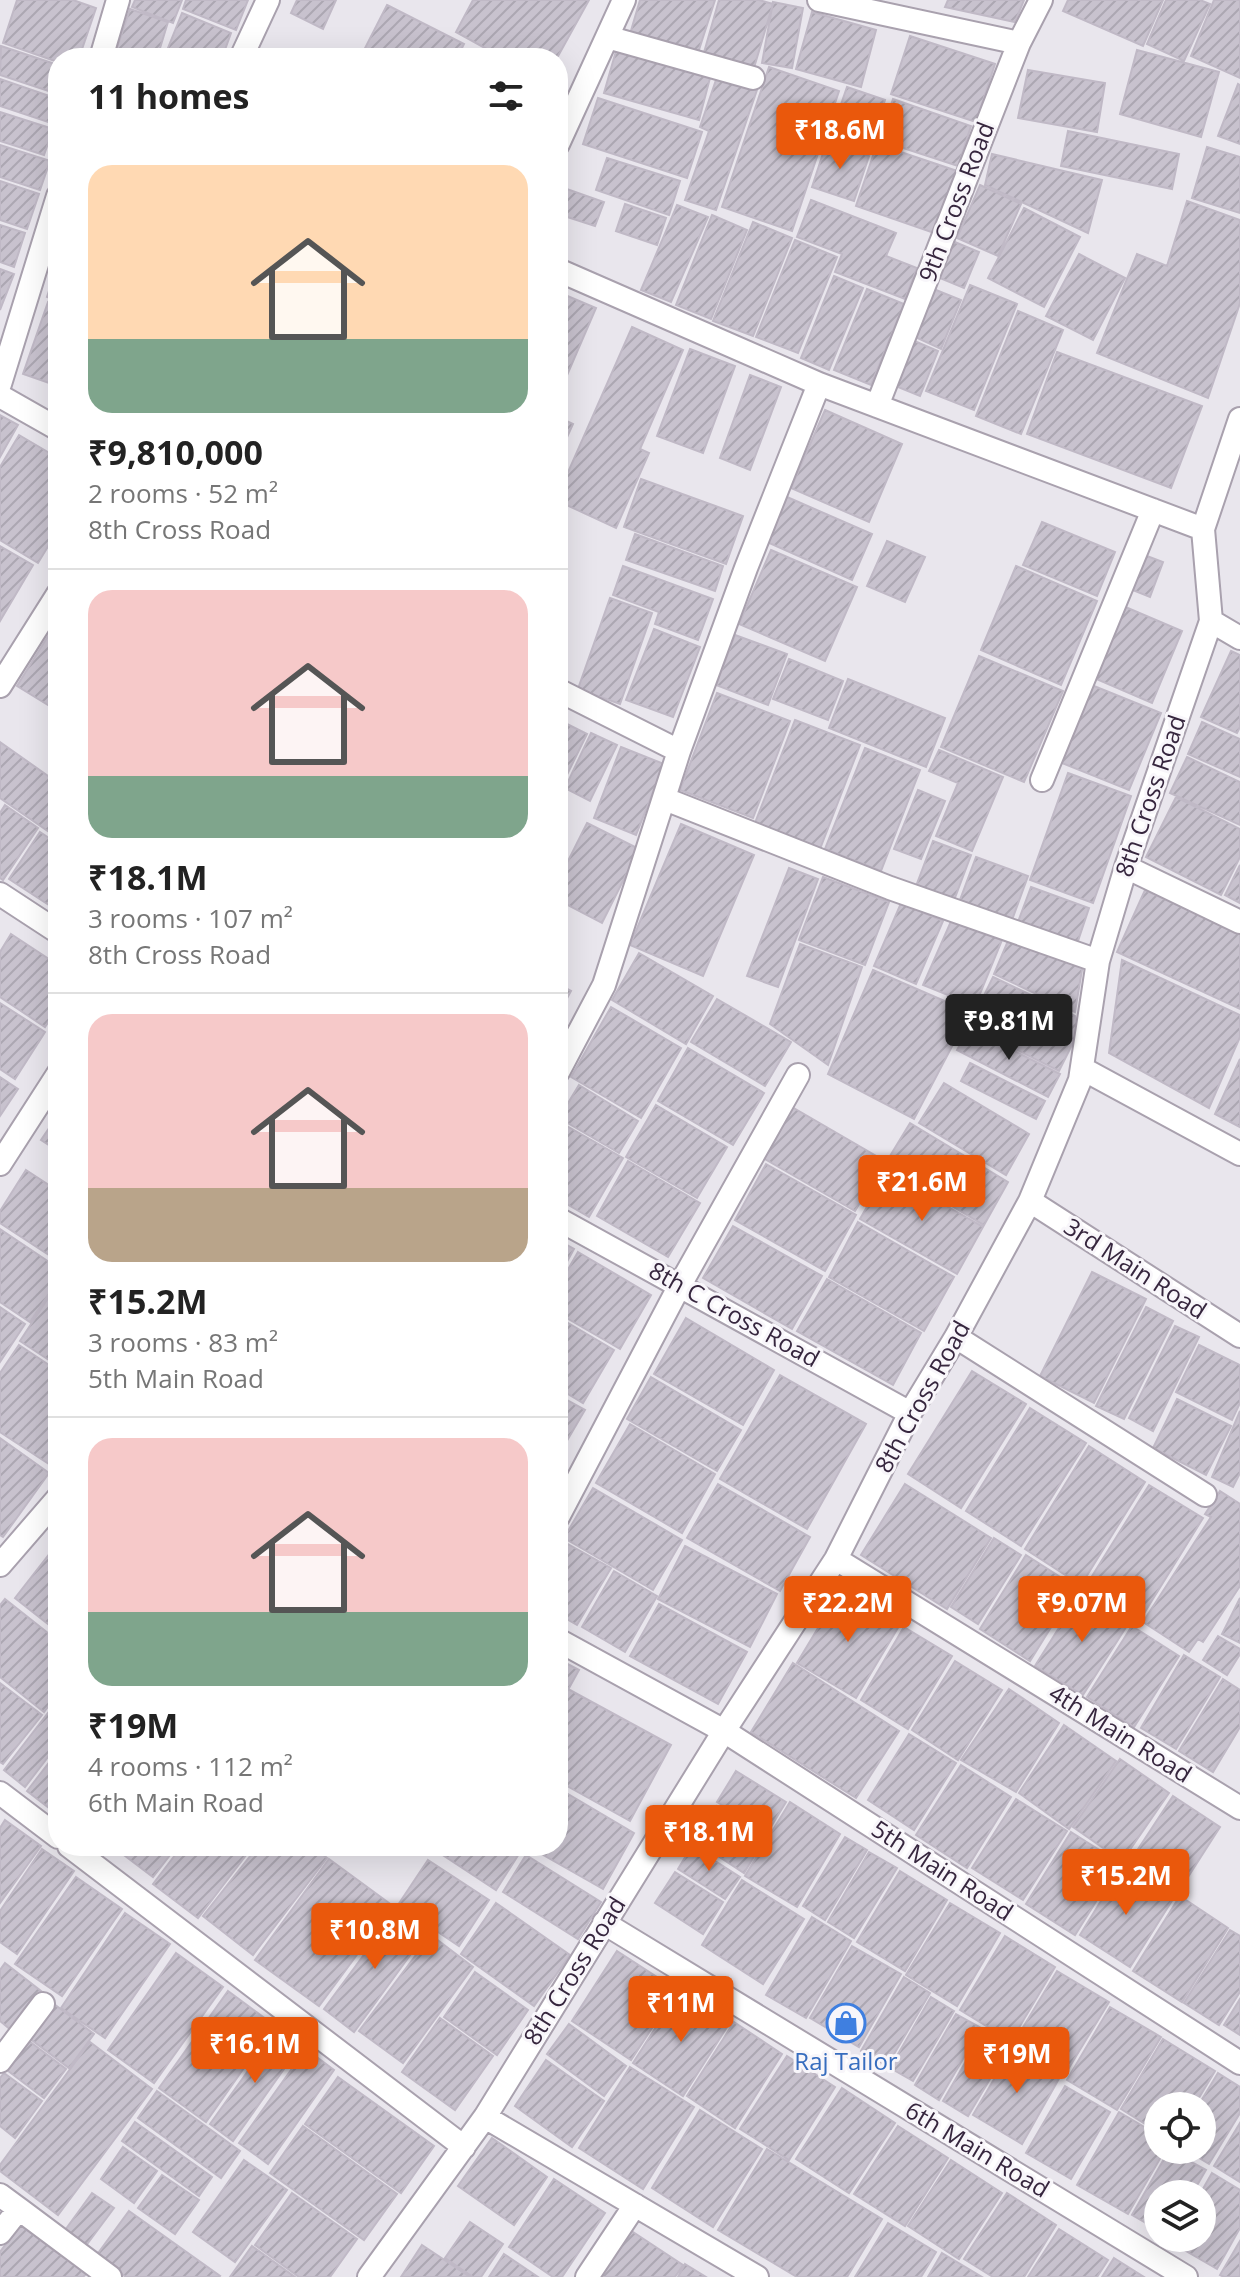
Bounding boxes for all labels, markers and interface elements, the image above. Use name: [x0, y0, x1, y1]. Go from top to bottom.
text: 11 homes: [88, 73, 249, 119]
icon: filters: [484, 74, 528, 118]
pin: ₹18.6M: [775, 103, 905, 171]
text: ₹18.6M: [794, 111, 886, 147]
street label: 9th Cross Road: [910, 117, 1001, 286]
icon: home: [236, 217, 380, 361]
text: ₹9,810,000: [88, 429, 263, 475]
text: 2 rooms · 52 m²: [88, 475, 278, 511]
text: 8th Cross Road: [88, 511, 271, 547]
icon: home: [236, 642, 380, 786]
street label: 8th Cross Road: [1106, 710, 1193, 881]
text: ₹18.1M: [88, 854, 208, 900]
text: 3 rooms · 107 m²: [88, 900, 293, 936]
text: 8th Cross Road: [88, 936, 271, 972]
pin: ₹9.81M: [944, 994, 1074, 1062]
text: ₹9.81M: [963, 1002, 1055, 1038]
icon: home: [236, 1066, 380, 1210]
pin: ₹21.6M: [857, 1155, 987, 1223]
text: ₹21.6M: [876, 1163, 968, 1199]
street label: 3rd Main Road: [1058, 1209, 1213, 1326]
street label: 8th C Cross Road: [643, 1253, 826, 1374]
text: ₹15.2M: [88, 1278, 208, 1324]
street label: 8th Cross Road: [866, 1314, 977, 1478]
text: 3 rooms · 83 m²: [88, 1324, 278, 1360]
text: 5th Main Road: [88, 1360, 264, 1396]
icon: home: [236, 1490, 380, 1634]
pin: ₹22.2M: [783, 1576, 913, 1644]
pin: ₹9.07M: [1017, 1576, 1147, 1644]
text: ₹22.2M: [802, 1584, 894, 1620]
text: ₹9.07M: [1036, 1584, 1128, 1620]
street label: 4th Main Road: [1043, 1676, 1198, 1790]
text: ₹19M: [88, 1702, 178, 1748]
text: 4 rooms · 112 m²: [88, 1748, 293, 1784]
text: 6th Main Road: [88, 1784, 264, 1820]
pin: ₹18.1M: [644, 1805, 774, 1873]
street label: 5th Main Road: [866, 1812, 1020, 1928]
text: ₹18.1M: [663, 1813, 755, 1849]
pin: ₹15.2M: [1061, 1849, 1191, 1917]
text: ₹15.2M: [1080, 1857, 1172, 1893]
street label: 8th Cross Road: [515, 1890, 632, 2051]
pin: ₹10.8M: [310, 1903, 440, 1971]
text: ₹10.8M: [329, 1911, 421, 1947]
pin: ₹11M: [634, 1976, 728, 2044]
text: ₹11M: [646, 1984, 716, 2020]
shop icon: Raj Tailor: [825, 2002, 867, 2044]
pin: ₹16.1M: [190, 2017, 320, 2085]
text: ₹16.1M: [209, 2025, 301, 2061]
pin: ₹19M: [970, 2027, 1064, 2095]
text: ₹19M: [982, 2035, 1052, 2071]
place label: Raj Tailor: [794, 2044, 898, 2077]
map controls: [1144, 2092, 1216, 2252]
button: locate: [1144, 2092, 1216, 2164]
street label: 6th Main Road: [900, 2093, 1056, 2205]
button: layers: [1144, 2180, 1216, 2252]

